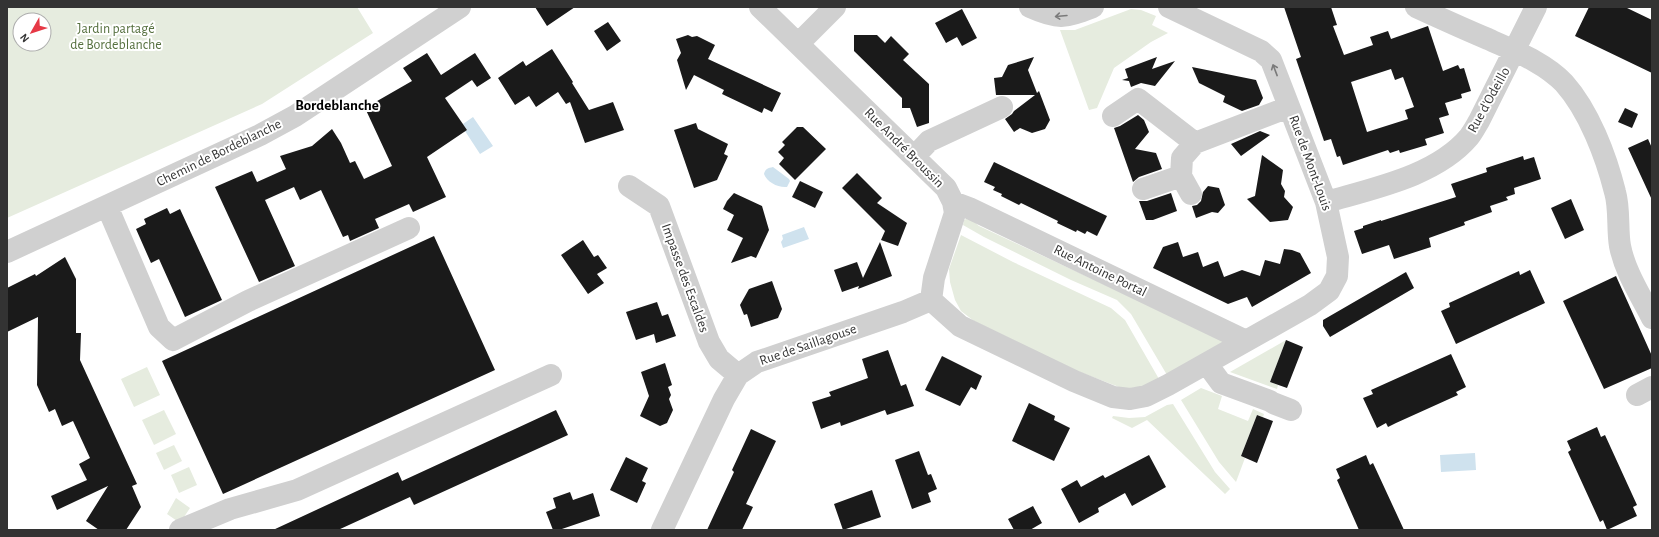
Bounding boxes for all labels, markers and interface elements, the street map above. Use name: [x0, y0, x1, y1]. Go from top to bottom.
north arrow: [12, 12, 52, 52]
one-way arrow: [1055, 12, 1068, 19]
park label: Jardin partagé de Bordeblanche: [70, 22, 162, 52]
text: N: [18, 32, 31, 44]
one-way arrow: [1271, 65, 1279, 77]
street label: Rue d'Odeillo: [1465, 65, 1513, 135]
district label: Bordeblanche: [295, 98, 379, 113]
street label: Rue André Broussin: [862, 106, 946, 190]
street label: Rue de Mont-Louis: [1286, 113, 1334, 213]
street label: Chemin de Bordeblanche: [154, 117, 284, 189]
street label: Impasse des Escaldes: [659, 222, 711, 334]
street label: Rue Antoine Portal: [1051, 242, 1149, 300]
street label: Rue de Saillagouse: [758, 322, 858, 368]

